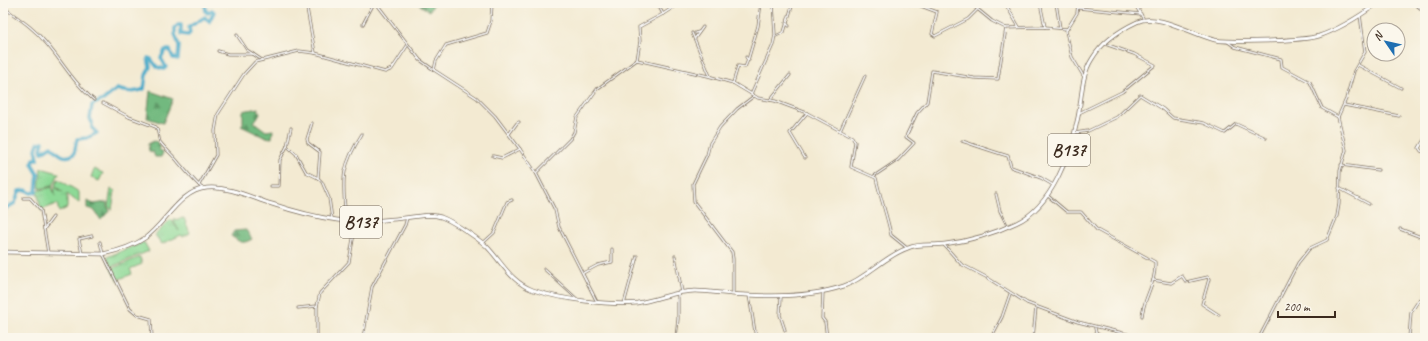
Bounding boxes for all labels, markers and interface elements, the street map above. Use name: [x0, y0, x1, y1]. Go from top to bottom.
north arrow: [1366, 22, 1406, 62]
text: N: [1370, 28, 1387, 43]
road number: B137: [1048, 134, 1090, 166]
road number: B137: [340, 206, 382, 238]
scale bar: [1278, 293, 1335, 319]
text: 200 m: [1284, 299, 1311, 315]

